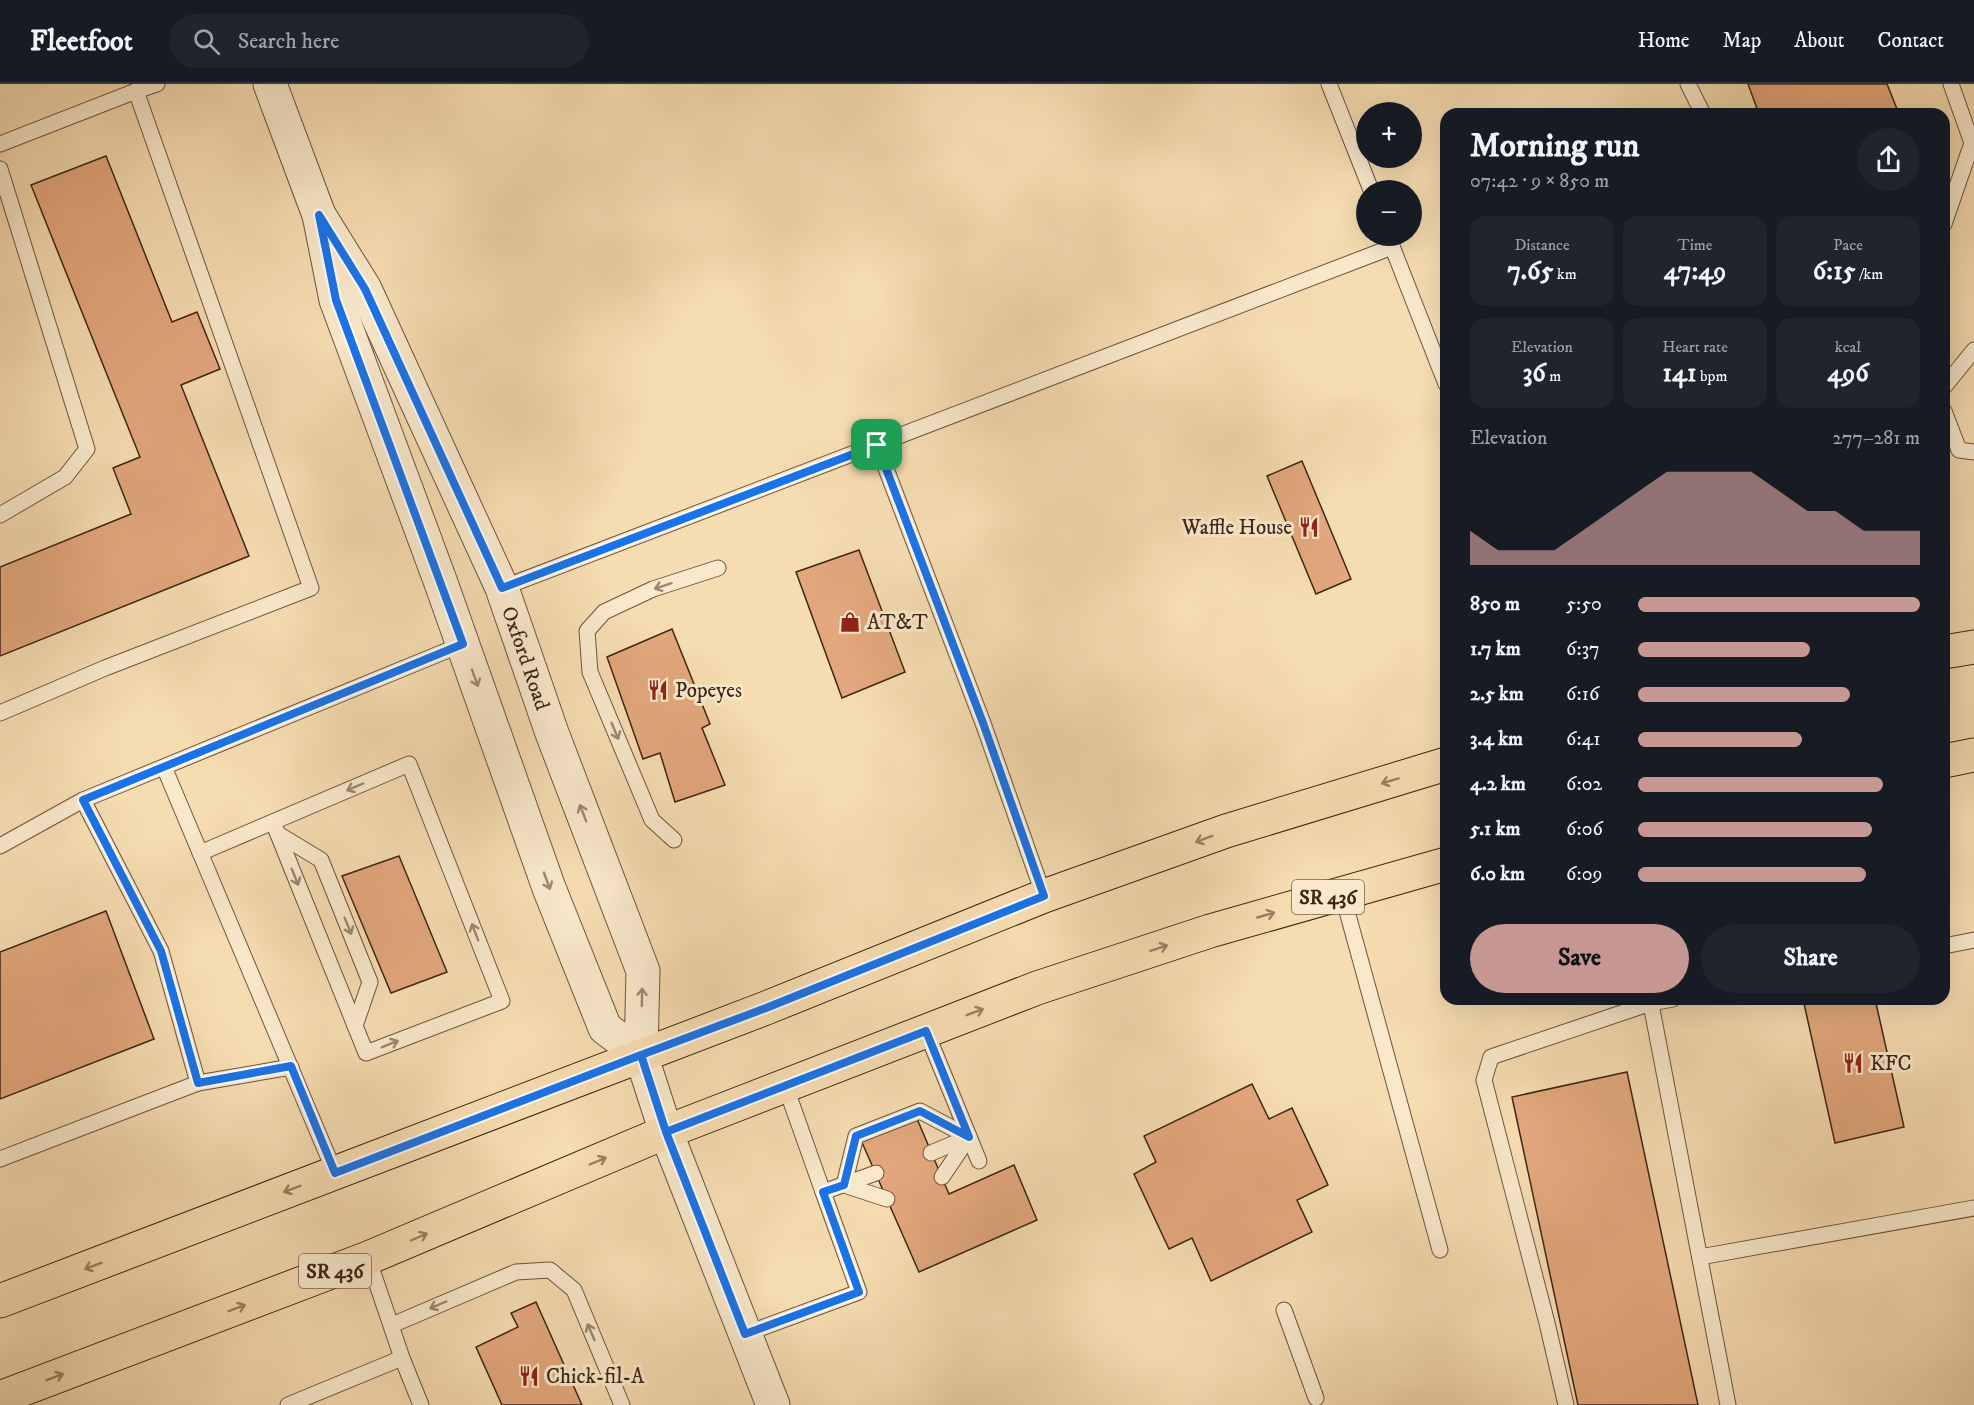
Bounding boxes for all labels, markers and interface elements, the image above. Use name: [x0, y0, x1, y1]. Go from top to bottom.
search box: [169, 14, 589, 68]
text: Fleetfoot: [30, 24, 133, 59]
icon: search: [190, 25, 223, 58]
text: Search here: [238, 28, 339, 55]
text: Home: [1638, 28, 1690, 54]
text: Map: [1723, 28, 1761, 54]
text: About: [1794, 28, 1845, 54]
text: Contact: [1878, 28, 1944, 54]
map controls: [1356, 102, 1422, 246]
button: +: [1356, 102, 1422, 168]
text: Morning run: [1470, 126, 1639, 167]
button: share: [1857, 128, 1920, 191]
text: 07:42 · 9 × 850 m: [1470, 169, 1609, 194]
button: −: [1356, 180, 1422, 246]
text: Distance: [1514, 235, 1570, 255]
text: Time: [1678, 235, 1712, 255]
text: Pace: [1833, 235, 1863, 255]
text: 7.65: [1507, 255, 1553, 288]
text: 47:49: [1664, 255, 1726, 288]
text: 6:15: [1813, 255, 1855, 288]
text: km: [1553, 264, 1577, 284]
text: /km: [1855, 264, 1883, 284]
text: Elevation: [1511, 337, 1573, 357]
text: Heart rate: [1662, 337, 1728, 357]
text: kcal: [1835, 337, 1861, 357]
text: 36: [1523, 357, 1546, 390]
text: 141: [1662, 357, 1697, 390]
text: 496: [1827, 357, 1869, 390]
text: m: [1546, 366, 1561, 386]
text: bpm: [1697, 366, 1728, 386]
pin: [851, 419, 902, 470]
text: Elevation: [1470, 426, 1547, 451]
text: 277–281 m: [1833, 426, 1920, 451]
icon: arrive: [860, 428, 893, 461]
place label: Waffle House: [1181, 515, 1292, 541]
restaurant icon: Waffle House: [1297, 515, 1321, 539]
one-way arrow: [654, 581, 673, 592]
text: 850 m: [1470, 592, 1520, 617]
text: 5:50: [1566, 592, 1602, 617]
street label: Oxford Road: [495, 603, 555, 714]
shop icon: AT&T: [838, 610, 862, 634]
place label: AT&T: [867, 610, 928, 636]
text: 1.7 km: [1470, 637, 1521, 662]
text: 6:37: [1566, 637, 1600, 662]
one-way arrow: [470, 668, 481, 687]
restaurant icon: Popeyes: [646, 678, 670, 702]
place label: Popeyes: [675, 678, 742, 704]
text: 2.5 km: [1470, 682, 1524, 707]
text: 6:16: [1566, 682, 1599, 707]
one-way arrow: [610, 722, 621, 740]
text: 3.4 km: [1470, 727, 1523, 752]
text: 6:41: [1566, 727, 1600, 752]
text: 4.2 km: [1470, 772, 1526, 797]
text: 6:02: [1566, 772, 1602, 797]
one-way arrow: [1381, 776, 1400, 787]
one-way arrow: [346, 782, 365, 793]
one-way arrow: [576, 804, 587, 823]
text: 5.1 km: [1470, 817, 1521, 842]
text: 6:06: [1566, 817, 1603, 842]
one-way arrow: [1195, 835, 1214, 846]
text: 6.0 km: [1470, 862, 1525, 887]
text: 6:09: [1566, 862, 1602, 887]
one-way arrow: [290, 867, 301, 885]
one-way arrow: [542, 872, 553, 890]
road number: SR 436: [1292, 880, 1364, 914]
one-way arrow: [1257, 909, 1276, 920]
one-way arrow: [343, 917, 354, 935]
one-way arrow: [468, 923, 479, 941]
button: Save: [1470, 924, 1689, 993]
button: Share: [1701, 924, 1920, 993]
one-way arrow: [1149, 942, 1168, 953]
one-way arrow: [636, 987, 648, 1007]
one-way arrow: [965, 1006, 984, 1017]
one-way arrow: [380, 1038, 399, 1049]
restaurant icon: KFC: [1841, 1051, 1865, 1075]
place label: KFC: [1870, 1051, 1912, 1077]
one-way arrow: [588, 1155, 607, 1166]
one-way arrow: [283, 1184, 302, 1195]
one-way arrow: [409, 1231, 427, 1242]
road number: SR 436: [299, 1254, 371, 1288]
one-way arrow: [85, 1261, 103, 1272]
one-way arrow: [430, 1300, 448, 1311]
one-way arrow: [227, 1302, 246, 1313]
one-way arrow: [585, 1323, 596, 1341]
restaurant icon: Chick-fil-A: [517, 1364, 541, 1388]
place label: Chick-fil-A: [546, 1364, 645, 1390]
one-way arrow: [45, 1371, 64, 1382]

